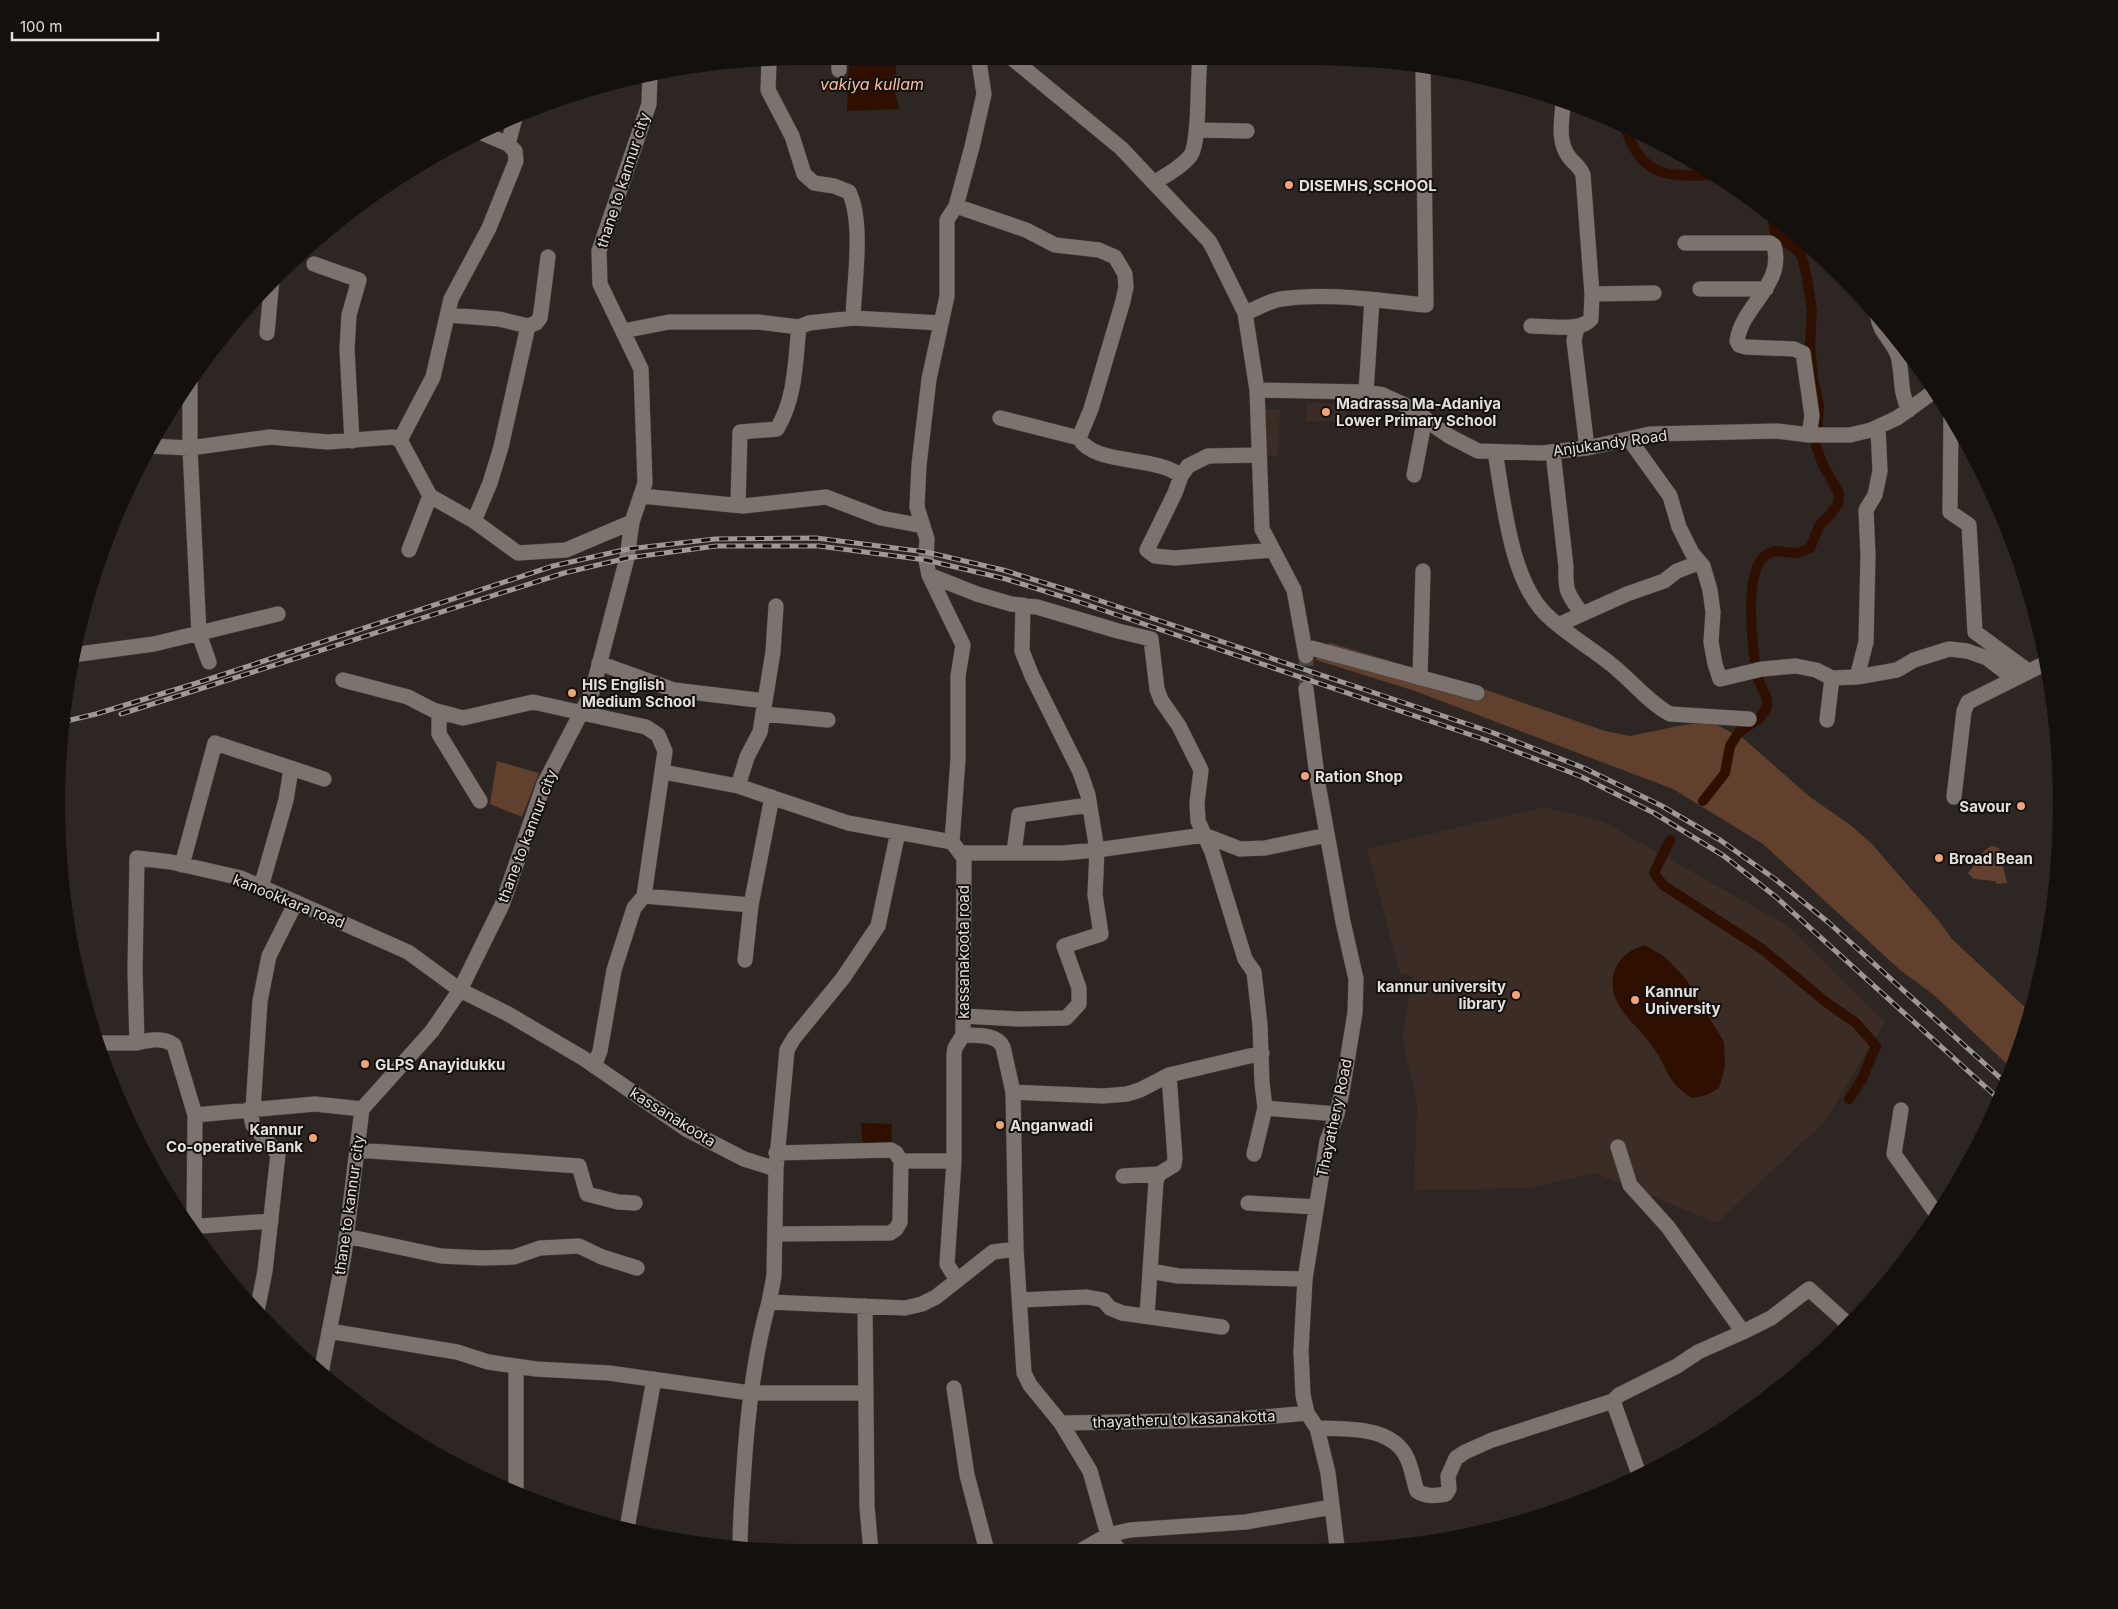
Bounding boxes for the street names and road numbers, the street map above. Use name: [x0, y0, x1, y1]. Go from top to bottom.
street label: thane to kannur city: [592, 110, 654, 250]
street label: Anjukandy Road: [1552, 426, 1668, 460]
street label: thane to kannur city: [493, 766, 561, 905]
street label: kanookkara road: [230, 870, 348, 932]
street label: kassanakoota road: [954, 885, 973, 1019]
street label: Thayathery Road: [1312, 1057, 1356, 1179]
street label: kassanakoota: [627, 1083, 719, 1151]
street label: thane to kannur city: [330, 1133, 368, 1276]
street label: thayatheru to kasanakotta: [1092, 1406, 1276, 1432]

